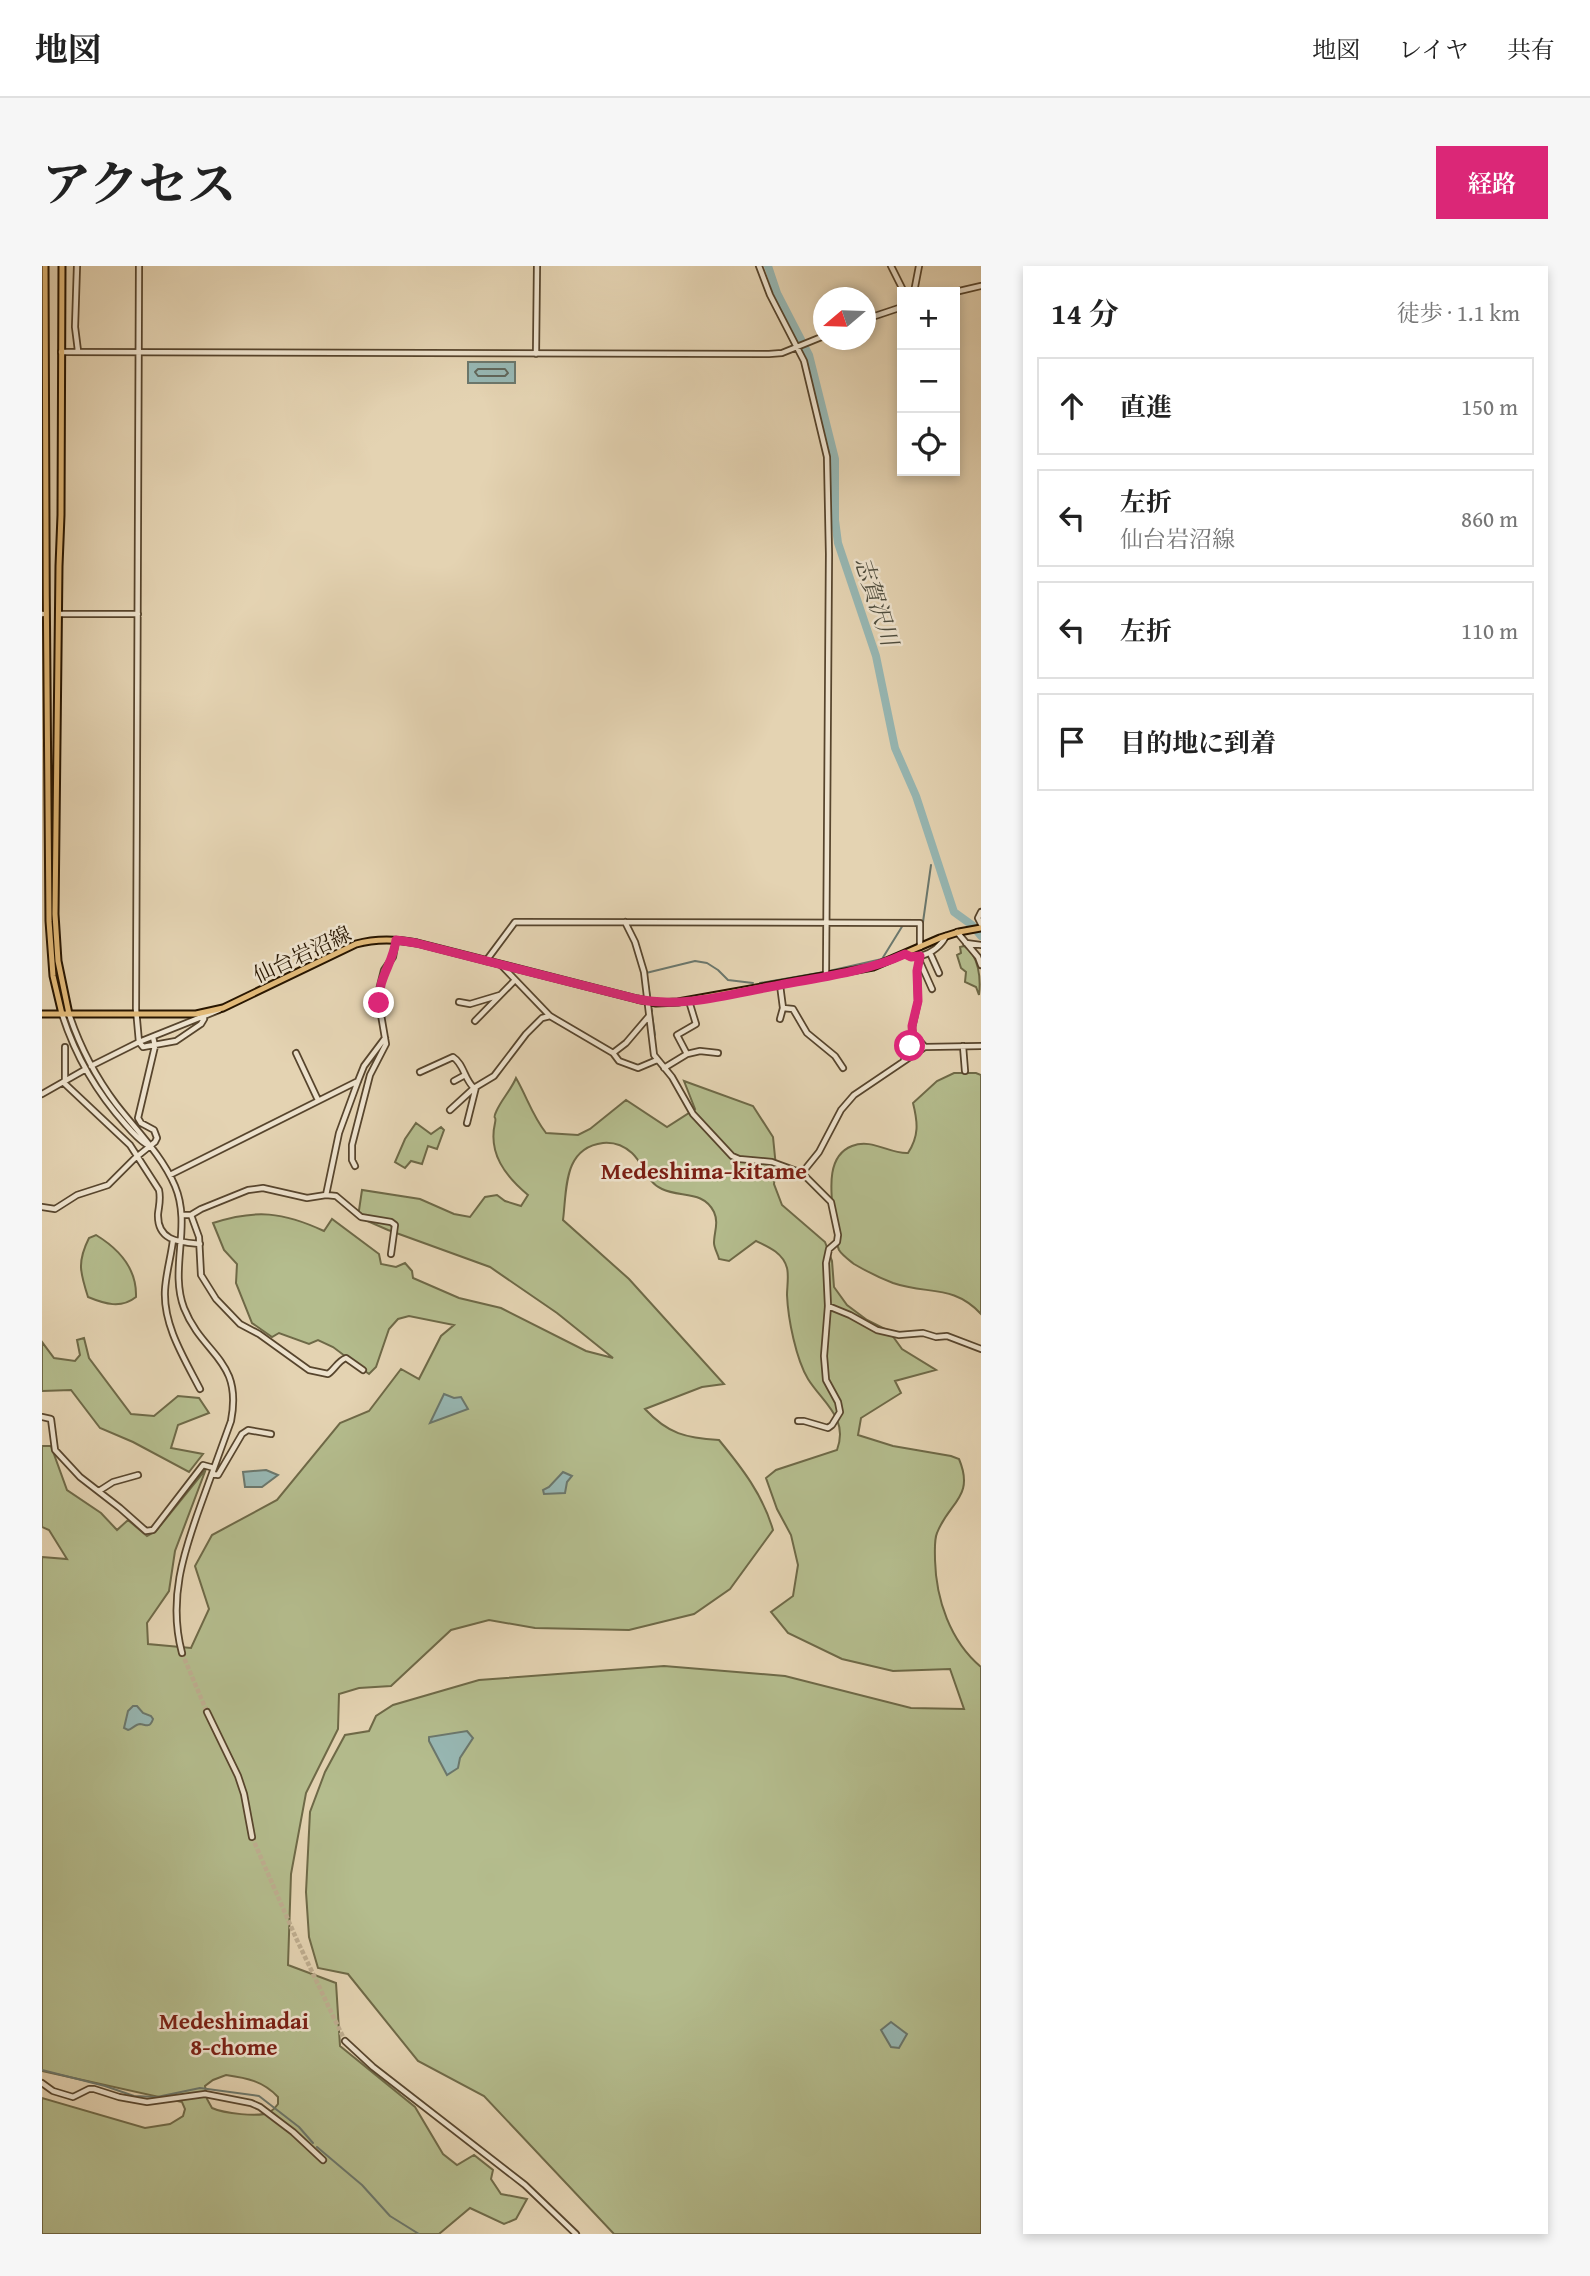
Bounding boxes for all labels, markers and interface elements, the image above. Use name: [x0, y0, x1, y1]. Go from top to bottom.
text: 地図: [35, 25, 101, 73]
text: 地図: [1312, 32, 1360, 67]
text: レイヤ: [1398, 32, 1469, 67]
text: 共有: [1507, 32, 1555, 67]
button: 経路: [1436, 146, 1548, 219]
text: アクセス: [42, 147, 237, 219]
north arrow: [813, 287, 876, 350]
map controls: [897, 287, 960, 476]
button: +: [897, 287, 960, 350]
text: 14 分: [1051, 291, 1119, 335]
text: 徒歩 · 1.1 km: [1397, 296, 1520, 329]
button: −: [897, 350, 960, 413]
icon: ahead: [1053, 387, 1091, 425]
text: 直進: [1120, 387, 1172, 426]
text: 150 m: [1461, 390, 1518, 423]
button: locate: [897, 413, 960, 476]
text: 左折: [1120, 482, 1172, 521]
icon: left: [1053, 499, 1091, 537]
text: 860 m: [1461, 502, 1518, 535]
text: 仙台岩沼線: [1120, 522, 1235, 555]
water label: 志賀沢川: [847, 552, 908, 653]
icon: left: [1053, 611, 1091, 649]
text: 左折: [1120, 611, 1172, 650]
text: 110 m: [1461, 614, 1518, 647]
icon: arrive: [1053, 723, 1091, 761]
text: 目的地に到着: [1120, 723, 1276, 762]
street label: 仙台岩沼線: [248, 918, 356, 990]
route end: [363, 987, 394, 1018]
route start: [894, 1030, 925, 1061]
district label: Medeshima-kitame: [601, 1153, 807, 1188]
district label: Medeshimadai 8-chome: [159, 2004, 309, 2063]

